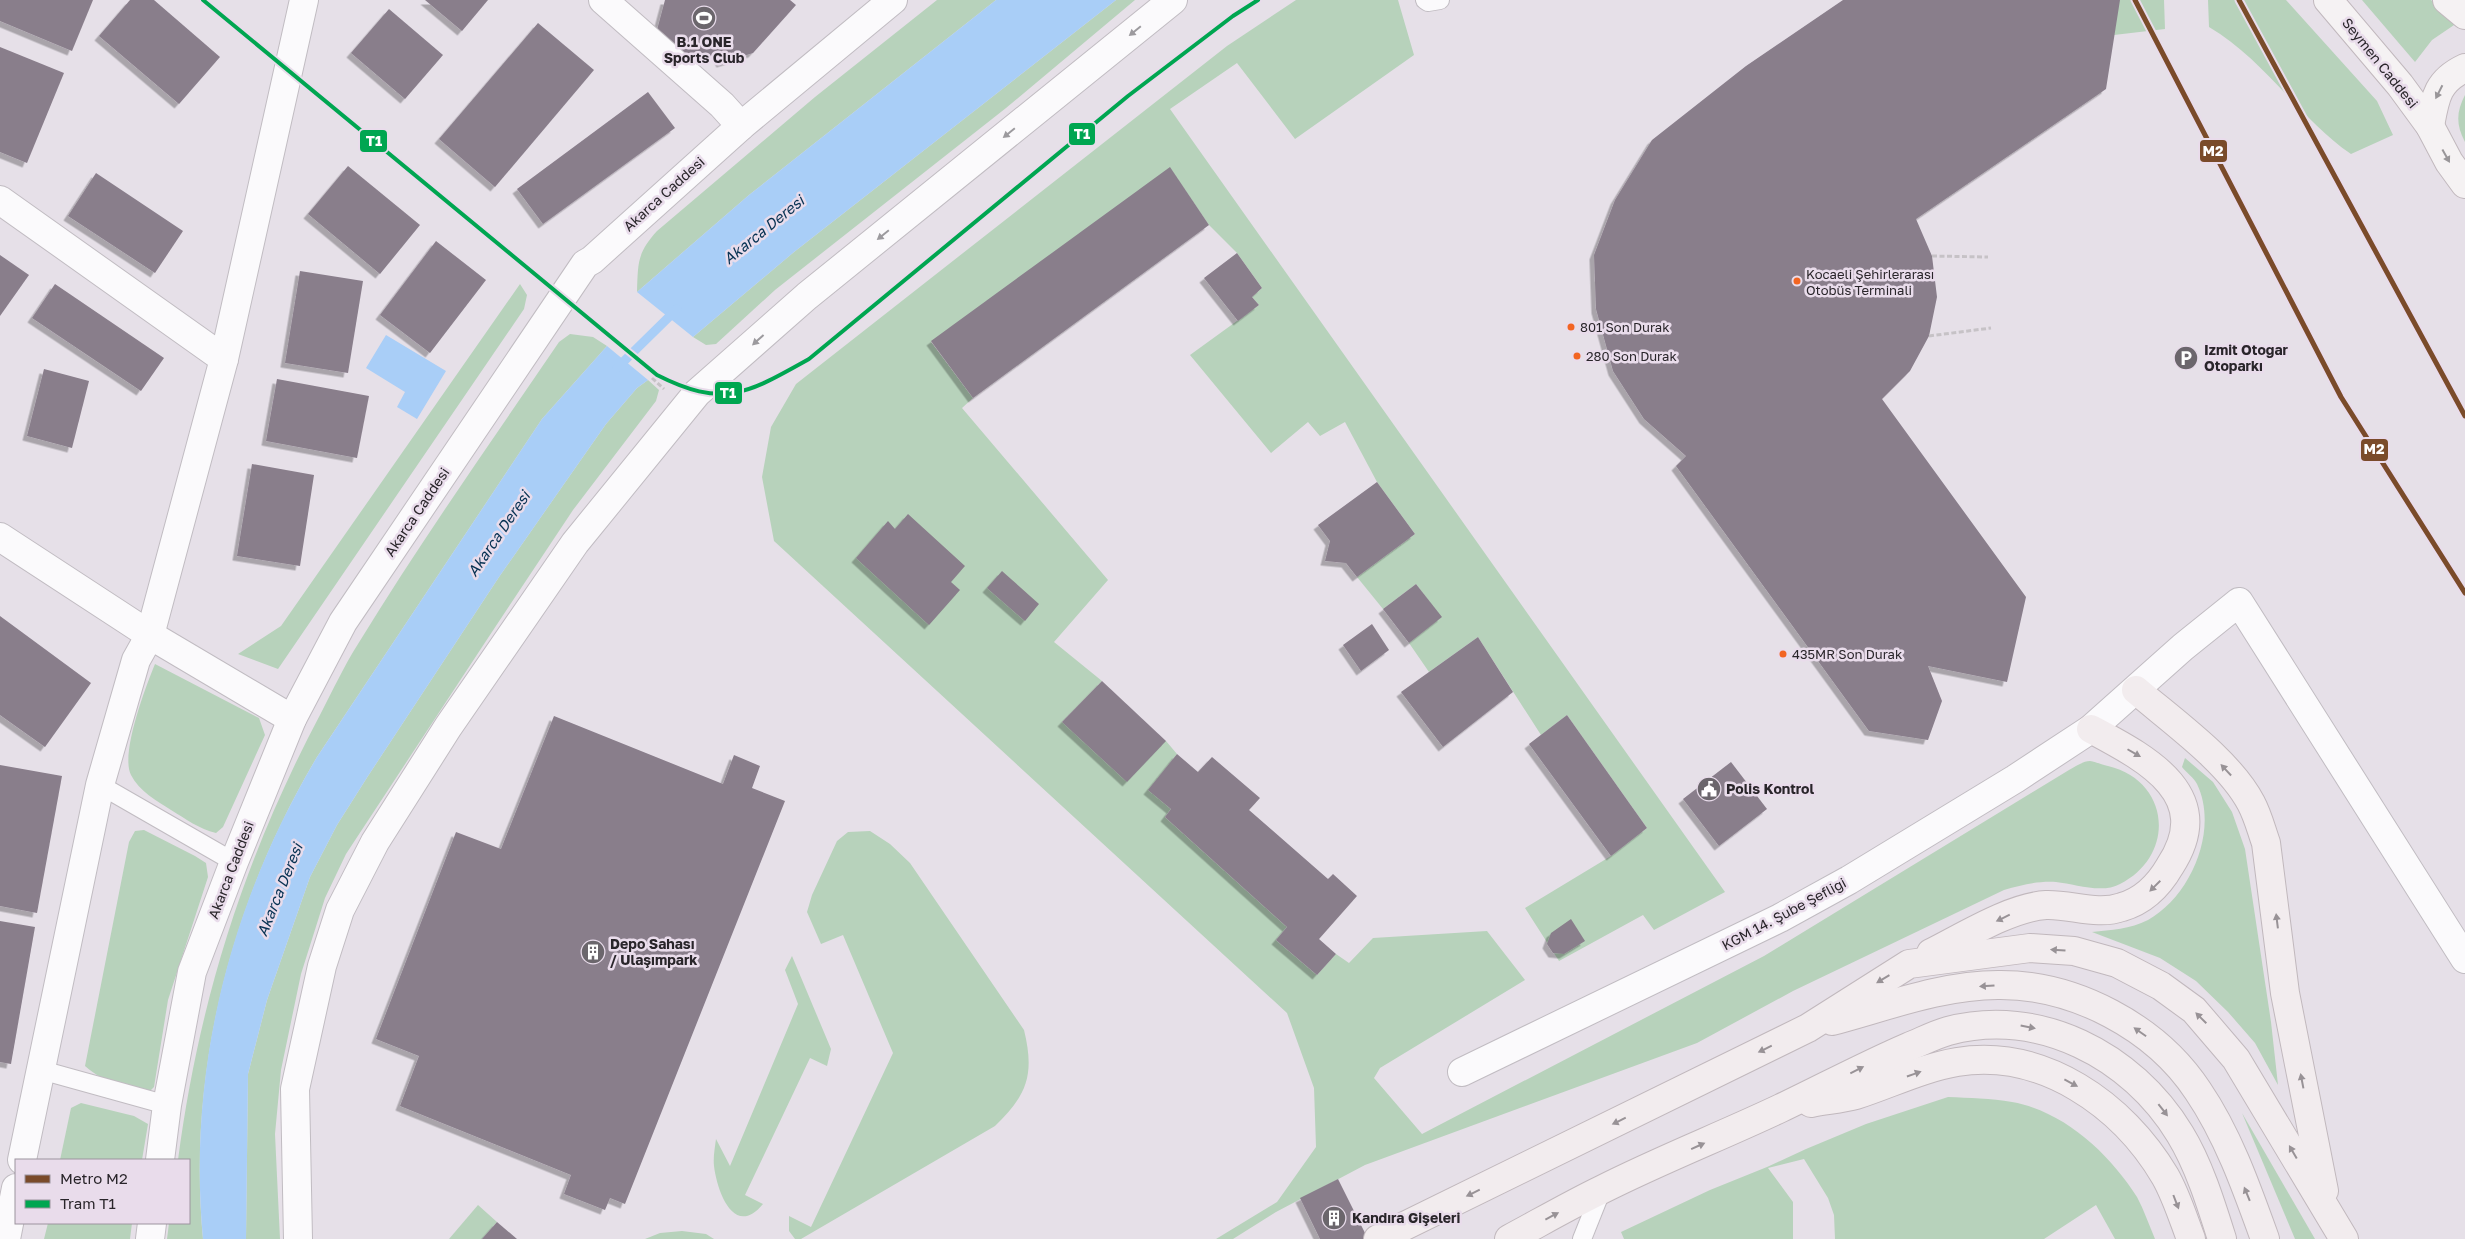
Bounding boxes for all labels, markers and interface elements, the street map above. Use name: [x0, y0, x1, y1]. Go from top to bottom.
sports icon: B.1 ONE Sports Club: [691, 5, 717, 31]
street label: Seymen Caddesi: [2339, 14, 2422, 111]
one-way arrow: [1129, 25, 1142, 36]
place label: B.1 ONE Sports Club: [664, 33, 745, 66]
one-way arrow: [2435, 84, 2443, 99]
line badge: T1: [1068, 122, 1096, 146]
text: T1: [1074, 125, 1090, 142]
one-way arrow: [1003, 127, 1016, 138]
line badge: T1: [359, 129, 388, 153]
text: T1: [366, 132, 382, 149]
line badge: M2: [2199, 139, 2228, 163]
text: M2: [2203, 142, 2224, 159]
one-way arrow: [2441, 150, 2450, 163]
street label: Akarca Caddesi: [620, 153, 708, 235]
water label: Akarca Deresi: [719, 190, 809, 267]
one-way arrow: [877, 230, 890, 241]
place label: Kocaeli Şehirlerarası Otobüs Terminali: [1806, 266, 1934, 298]
marker: Kocaeli Şehirlerarası Otobüs Terminali: [1792, 276, 1802, 286]
place label: 801 Son Durak: [1580, 319, 1670, 335]
marker: 801 Son Durak: [1566, 322, 1576, 332]
one-way arrow: [752, 334, 765, 345]
place label: Izmit Otogar Otoparkı: [2204, 341, 2289, 374]
parking icon: Izmit Otogar Otoparkı: [2173, 345, 2199, 371]
place label: 280 Son Durak: [1586, 348, 1677, 364]
marker: 280 Son Durak: [1572, 351, 1582, 361]
line badge: T1: [714, 381, 743, 405]
text: T1: [720, 384, 736, 401]
line badge: M2: [2360, 438, 2389, 462]
text: M2: [2364, 440, 2385, 457]
street label: Akarca Caddesi: [381, 464, 453, 559]
water label: Akarca Deresi: [463, 486, 534, 579]
place label: 435MR Son Durak: [1792, 646, 1903, 662]
marker: 435MR Son Durak: [1778, 649, 1788, 659]
one-way arrow: [2127, 748, 2140, 757]
one-way arrow: [2220, 764, 2232, 776]
public building icon: Polis Kontrol: [1696, 776, 1722, 802]
place label: Polis Kontrol: [1726, 780, 1815, 797]
street label: Akarca Caddesi: [204, 819, 257, 921]
water label: Akarca Deresi: [252, 839, 307, 939]
street label: KGM 14. Şube Şefliği: [1719, 874, 1849, 953]
one-way arrow: [2149, 879, 2161, 891]
one-way arrow: [2272, 912, 2280, 928]
one-way arrow: [1995, 914, 2010, 922]
place label: Depo Sahası / Ulaşımpark: [610, 935, 698, 968]
building icon: Depo Sahası / Ulaşımpark: [580, 939, 606, 965]
one-way arrow: [2049, 945, 2065, 953]
one-way arrow: [1876, 975, 1889, 984]
one-way arrow: [1979, 982, 1995, 990]
one-way arrow: [2196, 1012, 2208, 1024]
one-way arrow: [2020, 1023, 2035, 1031]
one-way arrow: [2133, 1027, 2146, 1037]
one-way arrow: [1757, 1045, 1772, 1053]
one-way arrow: [1849, 1066, 1864, 1074]
one-way arrow: [1906, 1070, 1921, 1077]
one-way arrow: [2298, 1073, 2306, 1089]
one-way arrow: [2063, 1079, 2078, 1087]
one-way arrow: [2158, 1103, 2169, 1116]
one-way arrow: [1612, 1117, 1626, 1125]
one-way arrow: [1691, 1141, 1705, 1149]
one-way arrow: [2288, 1145, 2297, 1158]
legend: [15, 1159, 190, 1224]
text: Metro M2: [60, 1169, 128, 1187]
one-way arrow: [2243, 1186, 2251, 1201]
one-way arrow: [1466, 1189, 1480, 1197]
text: Tram T1: [60, 1194, 116, 1212]
one-way arrow: [2173, 1195, 2181, 1209]
building icon: Kandıra Gişeleri: [1321, 1205, 1347, 1231]
place label: Kandıra Gişeleri: [1352, 1209, 1460, 1226]
one-way arrow: [1544, 1212, 1559, 1220]

